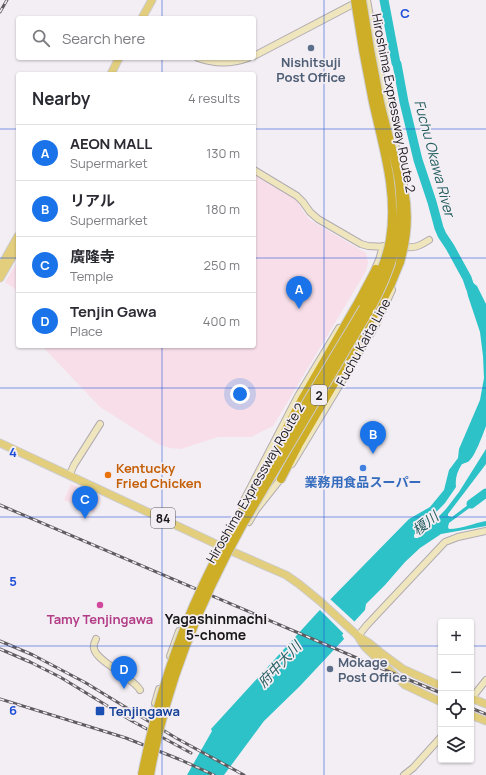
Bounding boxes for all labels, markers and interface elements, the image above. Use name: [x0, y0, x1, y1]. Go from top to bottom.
text: C: [400, 4, 410, 22]
street label: Hiroshima Expressway Route 2: [368, 12, 420, 194]
search box: [16, 16, 256, 60]
icon: search: [30, 27, 52, 49]
text: Search here: [62, 28, 145, 49]
marker: Nishitsuji Post Office: [306, 43, 316, 53]
place label: Nishitsuji Post Office: [276, 53, 346, 86]
text: Nearby: [32, 87, 90, 110]
text: 4 results: [188, 89, 240, 107]
water label: Fuchu Okawa River: [410, 97, 460, 220]
text: AEON MALL: [70, 133, 152, 154]
text: A: [41, 144, 49, 162]
text: 130 m: [206, 144, 240, 162]
text: Supermarket: [70, 154, 148, 172]
text: リアル: [70, 190, 115, 211]
text: B: [41, 200, 49, 218]
text: 180 m: [206, 200, 240, 218]
text: Supermarket: [70, 211, 148, 229]
text: 廣隆寺: [70, 246, 115, 267]
text: C: [40, 256, 50, 274]
text: 250 m: [204, 256, 240, 274]
text: Temple: [70, 267, 113, 285]
pin: A: [286, 276, 312, 309]
street label: Fuchu Kaita Line: [332, 295, 395, 389]
text: Tenjin Gawa: [70, 301, 157, 322]
text: D: [40, 312, 50, 330]
text: 400 m: [203, 312, 240, 330]
text: Place: [70, 322, 103, 340]
your location: [230, 384, 250, 404]
road number: 2: [311, 385, 327, 405]
street label: Hiroshima Expressway Route 2: [202, 400, 308, 566]
pin: B: [360, 421, 386, 454]
text: 4: [9, 443, 17, 461]
place label: Kentucky Fried Chicken: [116, 459, 202, 492]
marker: 業務用食品スーパー: [358, 463, 368, 473]
marker: Kentucky Fried Chicken: [103, 470, 113, 480]
place label: 業務用食品スーパー: [305, 473, 421, 491]
pin: C: [72, 486, 98, 519]
water label: 榎川: [408, 506, 443, 539]
road number: 84: [151, 508, 175, 528]
text: 5: [9, 572, 17, 590]
marker: Tamy Tenjingawa: [95, 600, 105, 610]
district label: Yagashinmachi 5-chome: [165, 609, 267, 644]
place label: Tamy Tenjingawa: [47, 610, 153, 628]
map controls: [438, 619, 474, 763]
button: +: [438, 619, 474, 655]
water label: 府中大川: [253, 636, 306, 691]
place label: Mokage Post Office: [338, 653, 407, 686]
button: −: [438, 655, 474, 691]
pin: D: [111, 656, 137, 689]
marker: Mokage Post Office: [325, 664, 335, 674]
button: locate: [438, 691, 474, 727]
text: 6: [9, 701, 17, 719]
place label: Tenjingawa: [109, 702, 180, 720]
marker: Tenjingawa: [94, 705, 106, 717]
button: layers: [438, 727, 474, 763]

